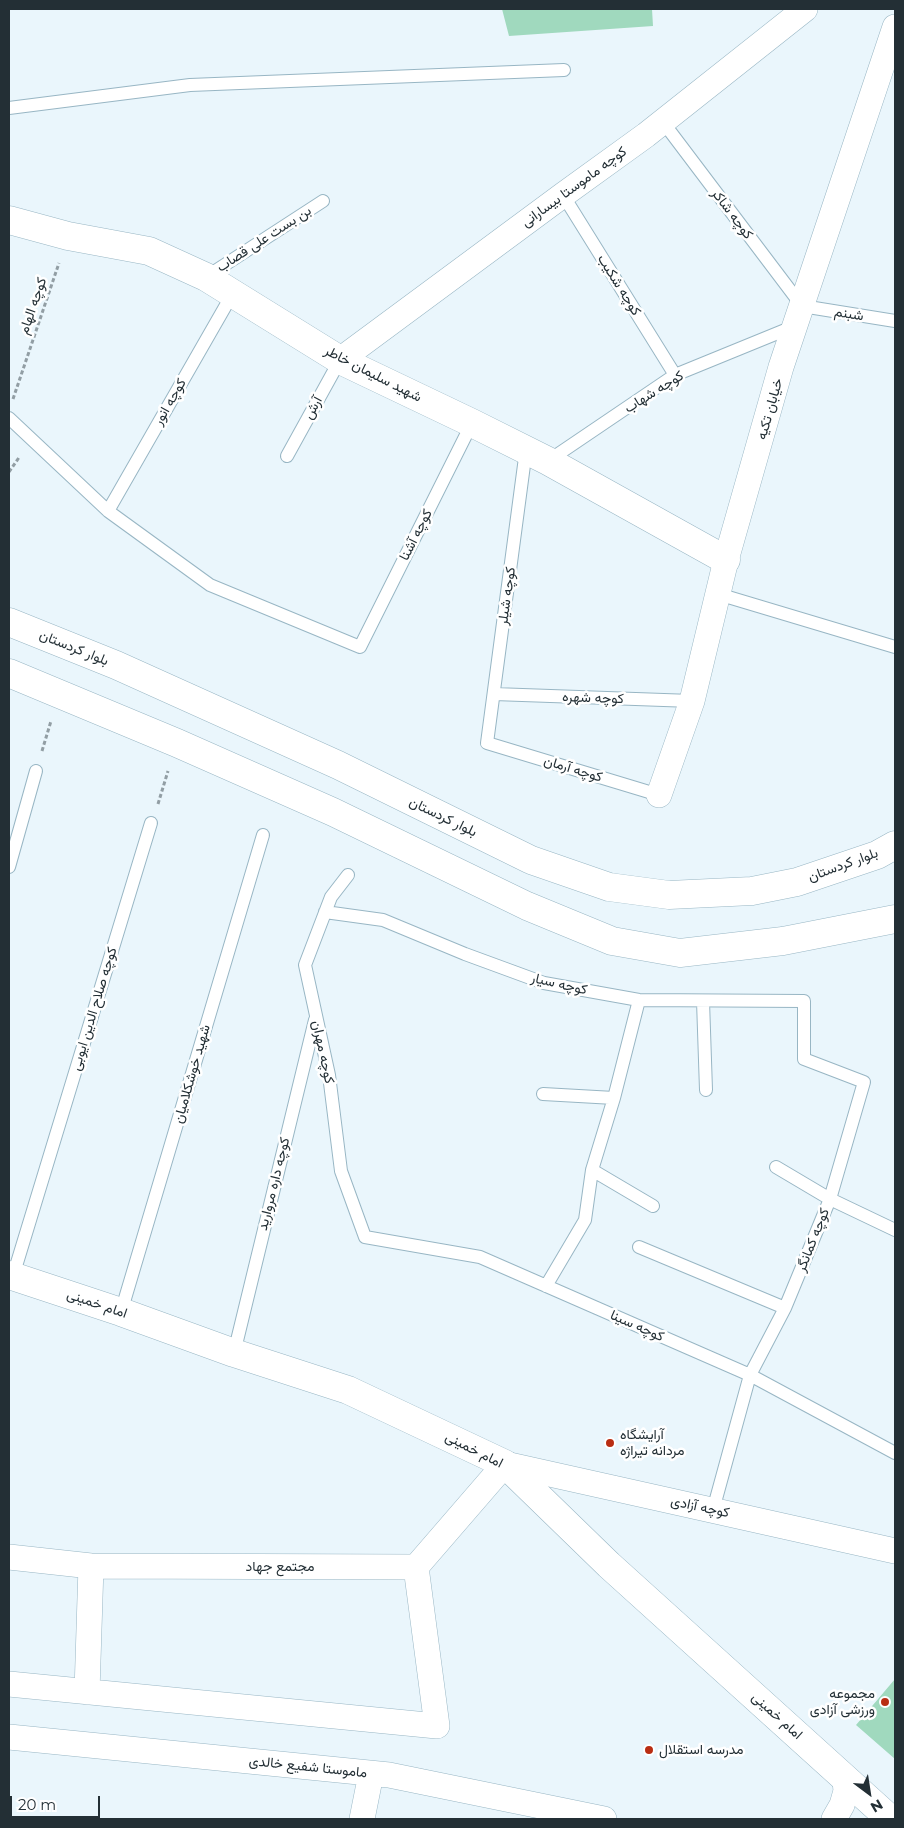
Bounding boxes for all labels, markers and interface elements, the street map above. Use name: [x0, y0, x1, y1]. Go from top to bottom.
street label: کوچه ماموستا بیسارانی: [518, 143, 630, 231]
street label: کوچه شاکر: [708, 185, 756, 243]
street label: بن بست علی قصاب: [214, 202, 314, 276]
street label: کوچه شکیب: [594, 251, 644, 319]
street label: کوچه الهام: [15, 275, 51, 337]
street label: شبنم: [833, 303, 865, 325]
street label: شهید سلیمان خاطر: [321, 342, 425, 406]
street label: کوچه شهاب: [621, 367, 687, 417]
street label: کوچه انور: [150, 376, 190, 428]
street label: خیابان تکیه: [753, 376, 787, 442]
street label: آرش: [300, 394, 326, 422]
street label: کوچه آشنا: [396, 506, 436, 564]
street label: کوچه شیلر: [495, 566, 519, 626]
street label: بلوار کردستان: [37, 626, 111, 670]
street label: کوچه شهره: [562, 689, 624, 707]
street label: کوچه آرمان: [542, 752, 604, 786]
street label: بلوار کردستان: [406, 793, 480, 841]
street label: بلوار کردستان: [806, 845, 880, 885]
street label: کوچه صلاح الدین ایوبی: [67, 945, 121, 1073]
street label: کوچه سیار: [529, 969, 589, 999]
street label: کوچه مهران: [308, 1019, 338, 1085]
street label: شهید خوشکلامیان: [170, 1023, 214, 1125]
street label: کوچه داره مروارید: [254, 1136, 294, 1232]
street label: کوچه کمانگر: [793, 1206, 833, 1274]
street label: امام خمینی: [65, 1286, 129, 1322]
street label: کوچه سینا: [607, 1307, 667, 1345]
place label: آرایشگاه مردانه تیراژه: [620, 1427, 684, 1460]
street label: امام خمینی: [442, 1428, 506, 1472]
marker: آرایشگاه مردانه تیراژه: [604, 1437, 616, 1449]
street label: کوچه آزادی: [669, 1493, 731, 1521]
street label: مجتمع جهاد: [246, 1559, 314, 1575]
place label: مجموعه ورزشی آزادی: [810, 1686, 875, 1718]
street label: امام خمینی: [748, 1689, 806, 1743]
marker: مجموعه ورزشی آزادی: [879, 1696, 891, 1708]
place label: مدرسه استقلال: [659, 1742, 744, 1758]
marker: مدرسه استقلال: [643, 1744, 655, 1756]
street label: ماموستا شفیع خالدی: [248, 1752, 368, 1782]
north arrow: [844, 1768, 894, 1818]
scale bar: [12, 1786, 102, 1818]
text: 20 m: [18, 1795, 56, 1814]
text: N: [867, 1795, 886, 1816]

